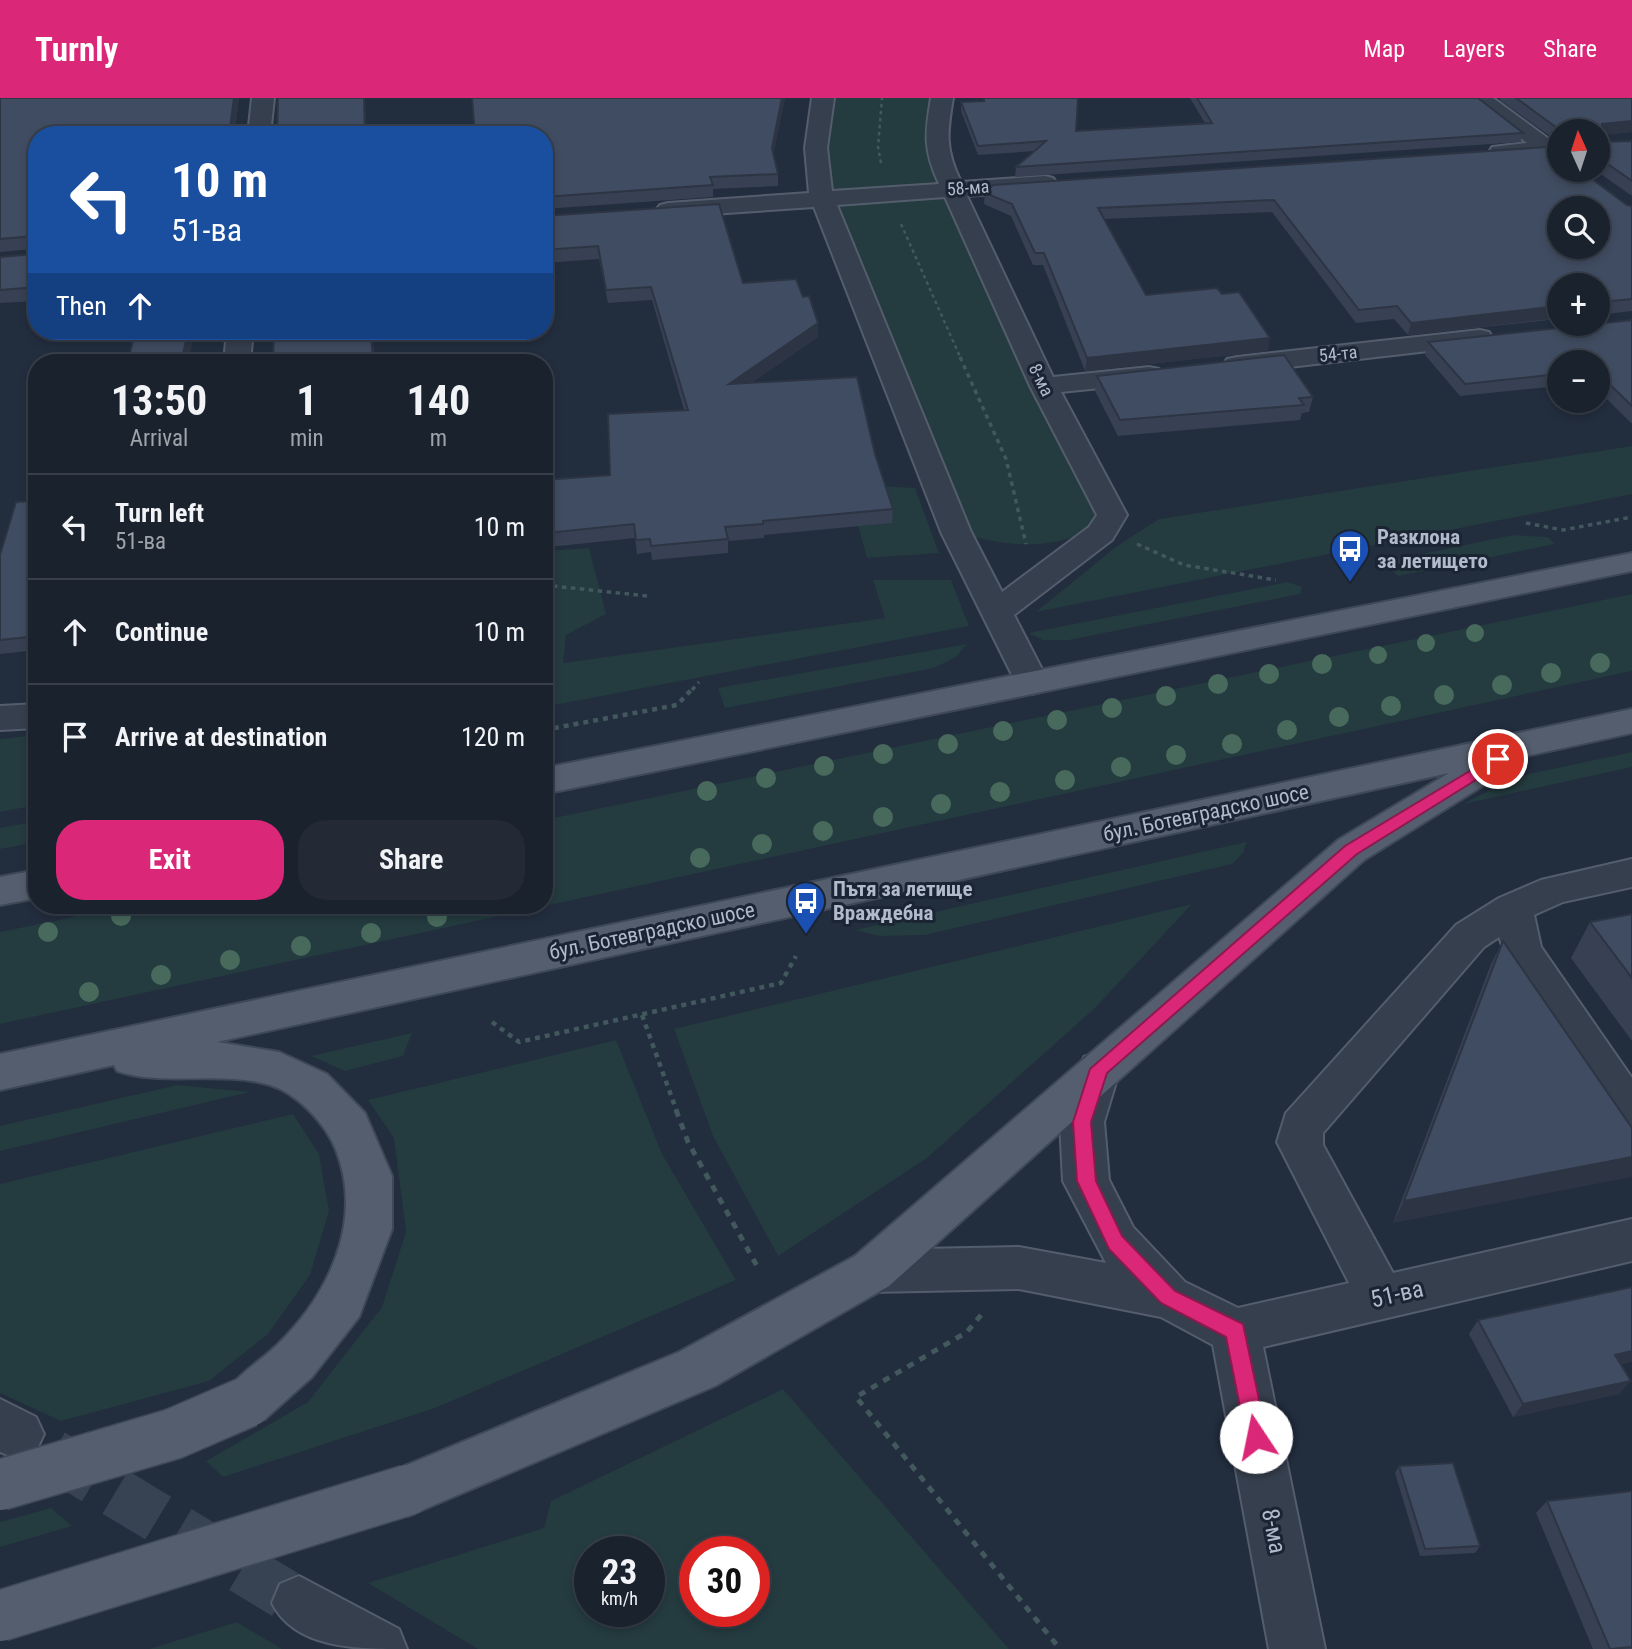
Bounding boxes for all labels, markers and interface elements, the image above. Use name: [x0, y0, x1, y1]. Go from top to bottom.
text: Turnly: [35, 30, 118, 69]
text: Map: [1364, 35, 1405, 63]
text: Layers: [1443, 35, 1505, 63]
text: Share: [1543, 35, 1597, 63]
north arrow: [1547, 119, 1610, 182]
map controls: [1547, 119, 1610, 413]
text: 10 m: [171, 152, 268, 209]
icon: left: [56, 154, 147, 245]
street label: 58-ма: [946, 176, 990, 199]
button: search: [1547, 196, 1610, 259]
text: 51-ва: [171, 211, 242, 249]
button: +: [1547, 273, 1610, 336]
icon: ahead: [121, 287, 159, 325]
text: Then: [56, 291, 107, 321]
street label: 54-та: [1318, 341, 1358, 366]
button: −: [1547, 350, 1610, 413]
street label: 8-ма: [1025, 360, 1058, 399]
text: 13:50: [111, 376, 207, 425]
text: 1: [296, 376, 317, 425]
text: 140: [406, 376, 470, 425]
text: Arrival: [130, 425, 188, 452]
text: min: [290, 425, 324, 452]
text: m: [430, 425, 447, 452]
text: Turn left: [115, 498, 204, 528]
icon: left: [56, 508, 94, 546]
text: 10 m: [474, 512, 525, 542]
place label: Разклона за летището: [1377, 525, 1488, 573]
text: 51-ва: [115, 528, 166, 555]
bus stop icon: Разклона за летището: [1329, 528, 1371, 583]
icon: ahead: [56, 613, 94, 651]
text: Continue: [115, 617, 208, 647]
text: 10 m: [474, 617, 525, 647]
icon: arrive: [56, 718, 94, 756]
text: Arrive at destination: [115, 722, 327, 752]
text: 120 m: [461, 722, 525, 752]
pin: [1468, 729, 1528, 789]
icon: arrive: [1479, 740, 1517, 778]
street label: бул. Ботевградско шосе: [1101, 779, 1311, 846]
button: Exit: [56, 820, 284, 900]
button: Share: [298, 820, 525, 900]
place label: Пътя за летище Враждебна: [833, 877, 973, 925]
bus stop icon: Пътя за летище Враждебна: [785, 880, 827, 935]
street label: бул. Ботевградско шосе: [547, 897, 757, 964]
street label: 51-ва: [1368, 1274, 1426, 1314]
position arrow: [1219, 1400, 1293, 1474]
street label: 8-ма: [1256, 1506, 1292, 1556]
speed limit sign: 30: [679, 1536, 770, 1627]
text: 23: [602, 1552, 637, 1593]
text: km/h: [601, 1588, 638, 1609]

